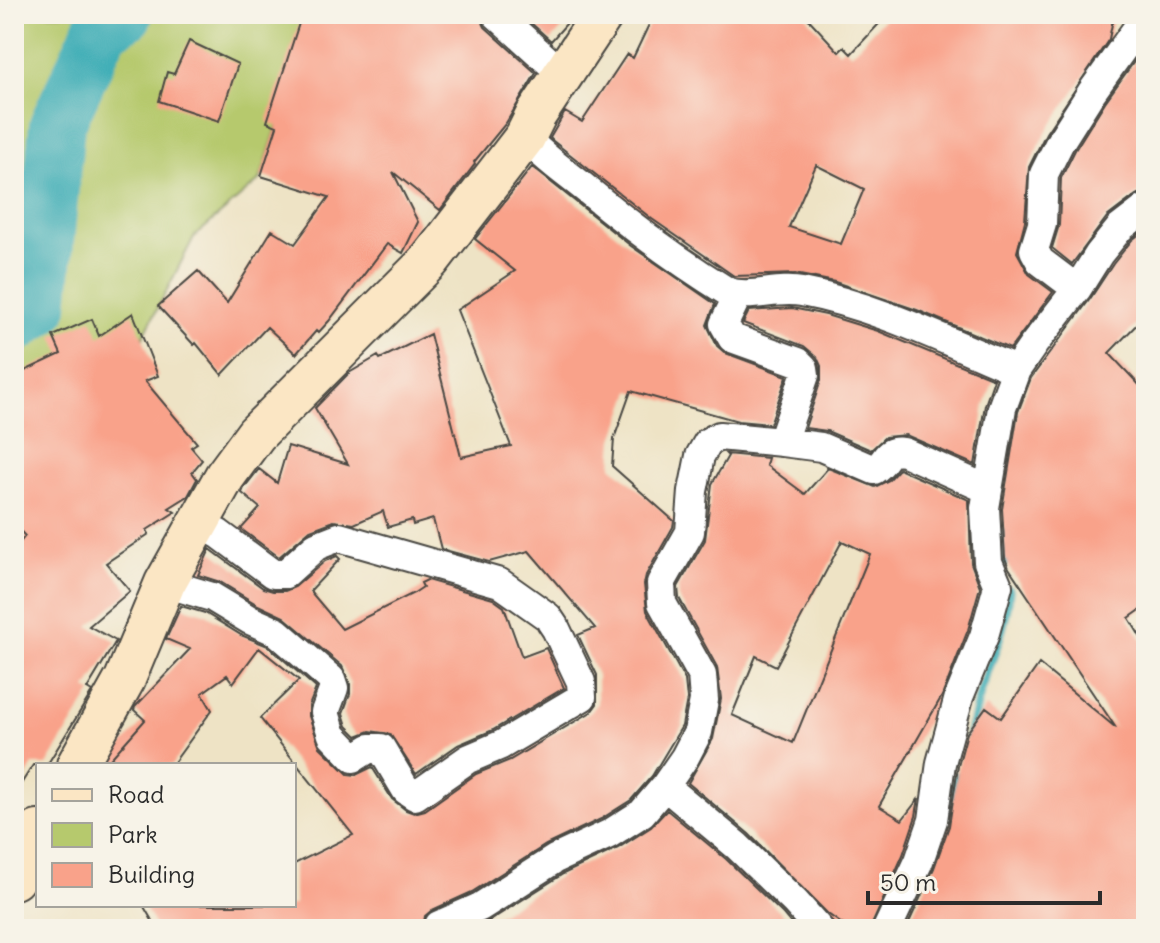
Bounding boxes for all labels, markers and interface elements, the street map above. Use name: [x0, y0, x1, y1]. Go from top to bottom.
legend: [36, 763, 296, 907]
text: Road: [108, 779, 164, 809]
text: Park: [108, 819, 158, 849]
scale bar: [868, 855, 1100, 905]
text: Building: [108, 859, 195, 889]
text: 50 m: [880, 867, 936, 897]

